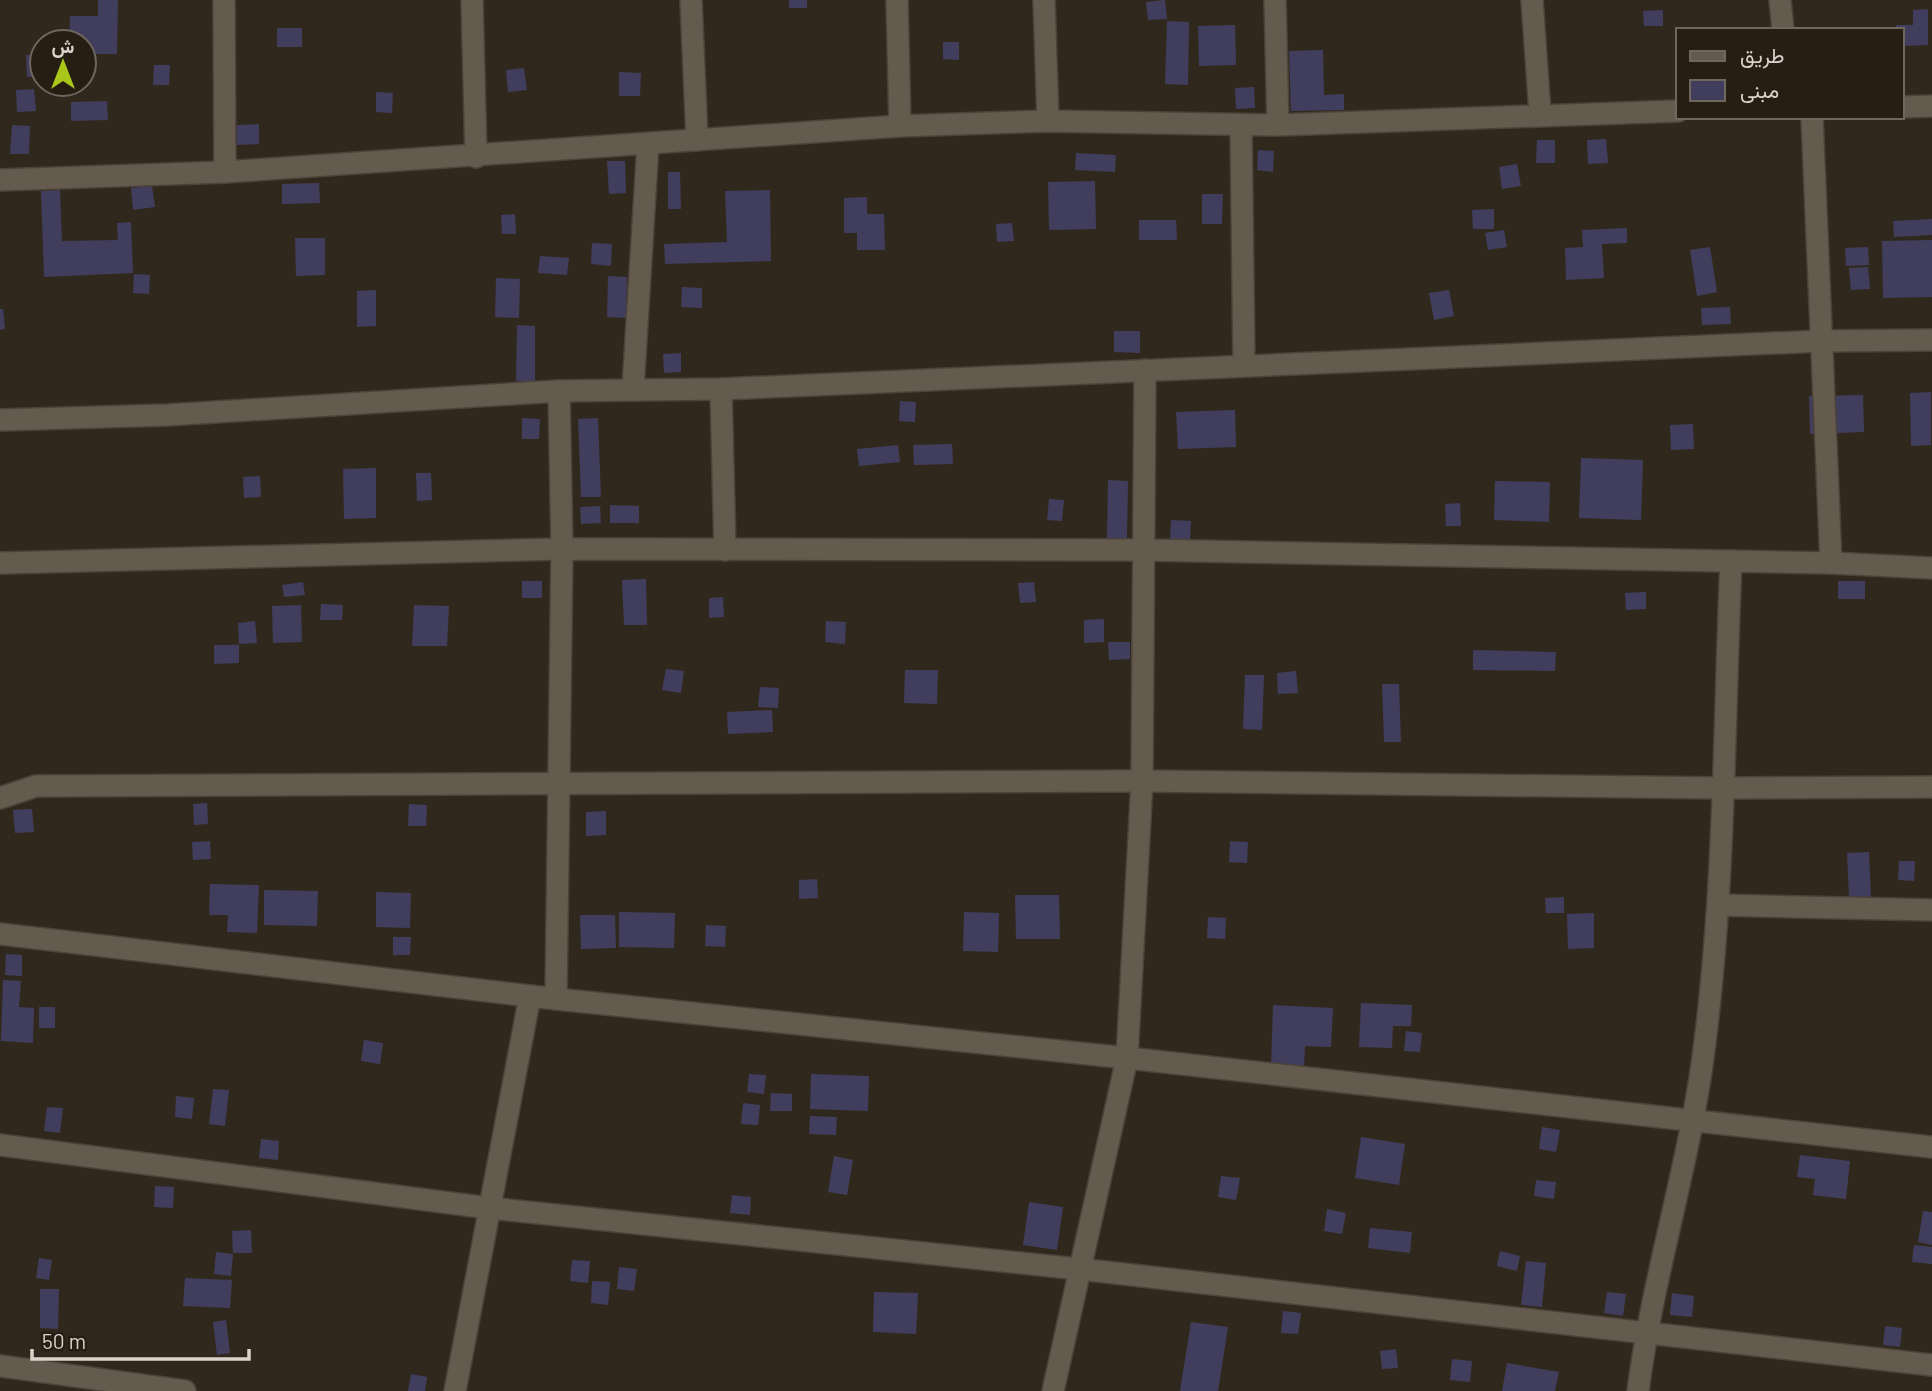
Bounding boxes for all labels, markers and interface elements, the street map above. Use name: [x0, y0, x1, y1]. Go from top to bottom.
north arrow: [28, 28, 98, 98]
legend: [1676, 28, 1904, 119]
text: ش: [52, 34, 75, 58]
text: طريق: [1740, 42, 1785, 69]
text: مبنى: [1740, 77, 1779, 103]
scale bar: [32, 1318, 248, 1362]
text: 50 m: [42, 1328, 86, 1353]

